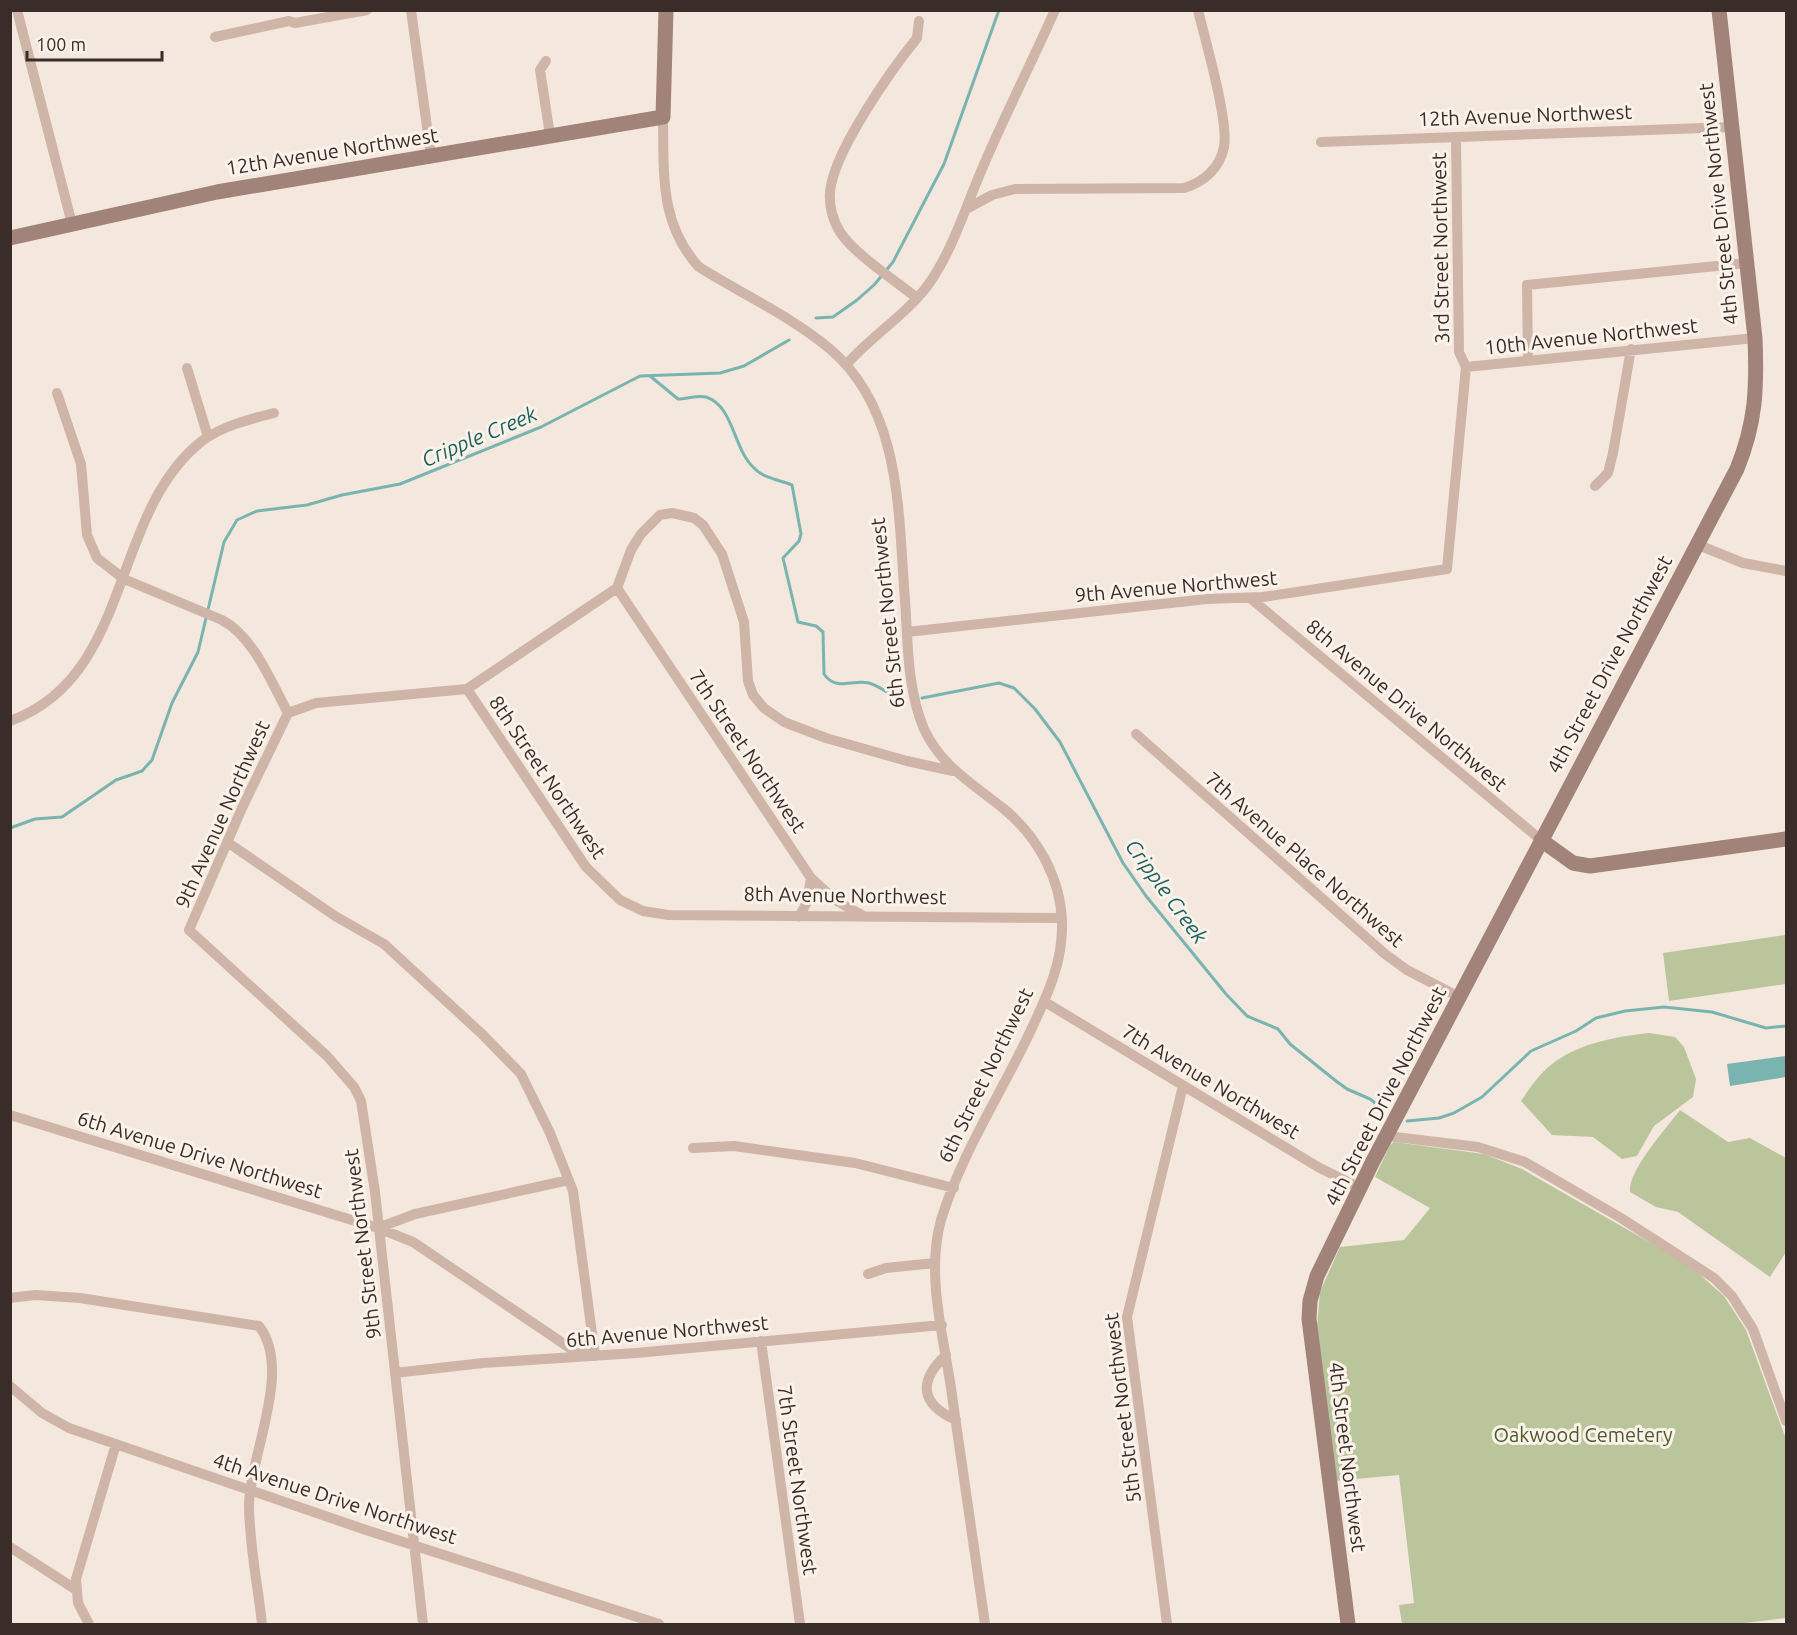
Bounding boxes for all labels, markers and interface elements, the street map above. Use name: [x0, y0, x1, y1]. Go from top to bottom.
scale bar: [27, 24, 162, 62]
text: 100 m: [36, 34, 86, 54]
street label: 4th Street Drive Northwest: [1694, 82, 1742, 326]
street label: 12th Avenue Northwest: [1418, 100, 1633, 130]
street label: 12th Avenue Northwest: [224, 123, 440, 179]
street label: 3rd Street Northwest: [1427, 152, 1453, 344]
street label: 10th Avenue Northwest: [1483, 313, 1699, 359]
water label: Cripple Creek: [418, 401, 541, 471]
street label: 6th Street Northwest: [866, 516, 908, 709]
street label: 4th Street Drive Northwest: [1542, 551, 1676, 777]
street label: 9th Avenue Northwest: [1074, 566, 1278, 606]
street label: 8th Avenue Drive Northwest: [1302, 614, 1512, 796]
street label: 7th Street Northwest: [685, 665, 811, 837]
street label: 8th Street Northwest: [485, 691, 611, 863]
street label: 9th Avenue Northwest: [170, 716, 274, 911]
street label: 7th Avenue Place Northwest: [1201, 767, 1409, 952]
water label: Cripple Creek: [1121, 834, 1213, 948]
street label: 8th Avenue Northwest: [743, 882, 947, 908]
street label: 4th Street Drive Northwest: [1320, 982, 1451, 1210]
street label: 6th Street Northwest: [933, 984, 1037, 1166]
street label: 7th Avenue Northwest: [1118, 1019, 1304, 1143]
street label: 6th Avenue Drive Northwest: [75, 1106, 325, 1202]
street label: 9th Street Northwest: [339, 1147, 385, 1340]
street label: 6th Avenue Northwest: [565, 1311, 769, 1351]
street label: 5th Street Northwest: [1099, 1311, 1145, 1504]
street label: 4th Street Northwest: [1325, 1361, 1371, 1554]
street label: 7th Street Northwest: [773, 1384, 823, 1577]
park label: Oakwood Cemetery: [1493, 1423, 1673, 1446]
street label: 4th Avenue Drive Northwest: [210, 1448, 460, 1548]

